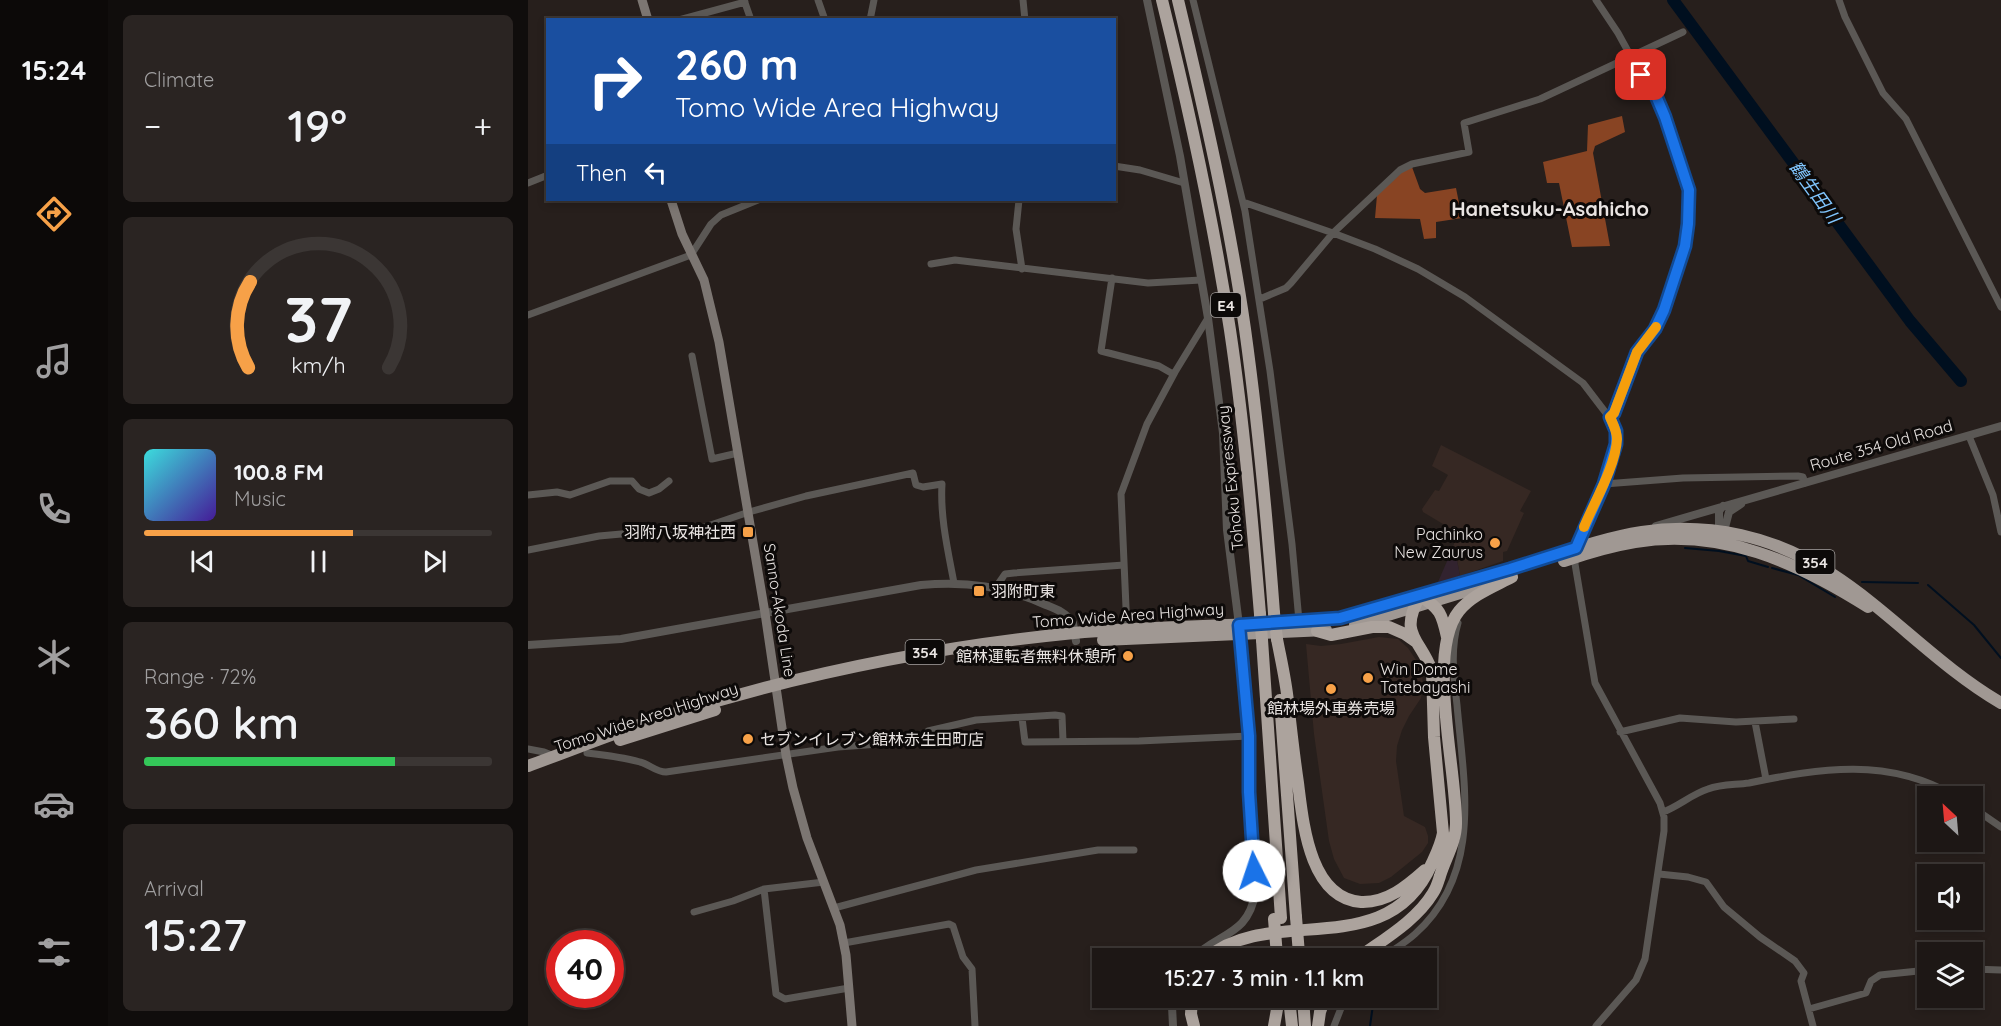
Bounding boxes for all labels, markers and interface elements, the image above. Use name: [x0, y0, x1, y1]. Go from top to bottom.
text: 260 m: [675, 38, 798, 91]
icon: right: [576, 42, 654, 120]
pin: [1615, 49, 1666, 100]
text: 15:24: [22, 53, 86, 87]
icon: arrive: [1624, 58, 1657, 91]
text: Climate: [144, 67, 214, 92]
text: Tomo Wide Area Highway: [675, 90, 999, 124]
text: 19°: [288, 97, 347, 153]
text: −: [144, 105, 161, 146]
text: +: [473, 105, 492, 146]
icon: left: [639, 156, 672, 189]
water label: 鶴生田川: [1785, 156, 1847, 230]
text: Then: [576, 159, 627, 187]
icon: directions: [33, 193, 75, 235]
district label: Hanetsuku-Asahicho: [1451, 196, 1649, 221]
text: 37: [284, 280, 352, 358]
road number: E4: [1211, 293, 1241, 317]
icon: music: [33, 340, 75, 382]
text: km/h: [291, 352, 345, 378]
street label: Tohoku Expressway: [1212, 405, 1248, 551]
street label: Route 354 Old Road: [1807, 415, 1955, 475]
text: 100.8 FM: [234, 458, 324, 486]
text: Music: [234, 486, 286, 511]
icon: phone: [33, 488, 75, 530]
place label: 羽附八坂神社西: [624, 522, 736, 542]
place label: Pachinko New Zaurus: [1394, 524, 1483, 562]
marker: 羽附八坂神社西: [741, 525, 755, 539]
marker: Pachinko New Zaurus: [1488, 536, 1502, 550]
street label: Sanno-Akoda Line: [760, 542, 800, 678]
icon: previous: [186, 545, 219, 578]
icon: pause: [302, 545, 335, 578]
icon: next: [418, 545, 451, 578]
road number: 354: [1796, 550, 1834, 574]
place label: 羽附町東: [991, 581, 1055, 601]
marker: 羽附町東: [972, 584, 986, 598]
street label: Tomo Wide Area Highway: [1031, 598, 1225, 632]
icon: climate: [33, 636, 75, 678]
road number: 354: [906, 640, 944, 664]
place label: 館林運転者無料休憩所: [956, 646, 1116, 666]
marker: 館林運転者無料休憩所: [1121, 649, 1135, 663]
place label: Win Dome Tatebayashi: [1380, 659, 1470, 697]
text: Range · 72%: [144, 664, 256, 689]
marker: Win Dome Tatebayashi: [1361, 671, 1375, 685]
street label: Tomo Wide Area Highway: [551, 678, 741, 756]
marker: 館林場外車券売場: [1324, 682, 1338, 696]
text: 360 km: [144, 694, 299, 750]
place label: 館林場外車券売場: [1267, 698, 1395, 718]
place label: セブンイレブン館林赤生田町店: [760, 729, 984, 749]
marker: セブンイレブン館林赤生田町店: [741, 732, 755, 746]
icon: car: [33, 783, 75, 825]
north arrow: [1917, 786, 1983, 852]
map controls: [1917, 786, 1983, 1008]
position arrow: [1222, 839, 1286, 903]
button: sound: [1917, 864, 1983, 930]
text: Arrival: [144, 876, 204, 901]
text: 15:27: [144, 906, 247, 962]
speed limit sign: 40: [546, 930, 624, 1008]
icon: filters: [33, 931, 75, 973]
button: layers: [1917, 942, 1983, 1008]
text: 15:27 · 3 min · 1.1 km: [1165, 964, 1364, 992]

